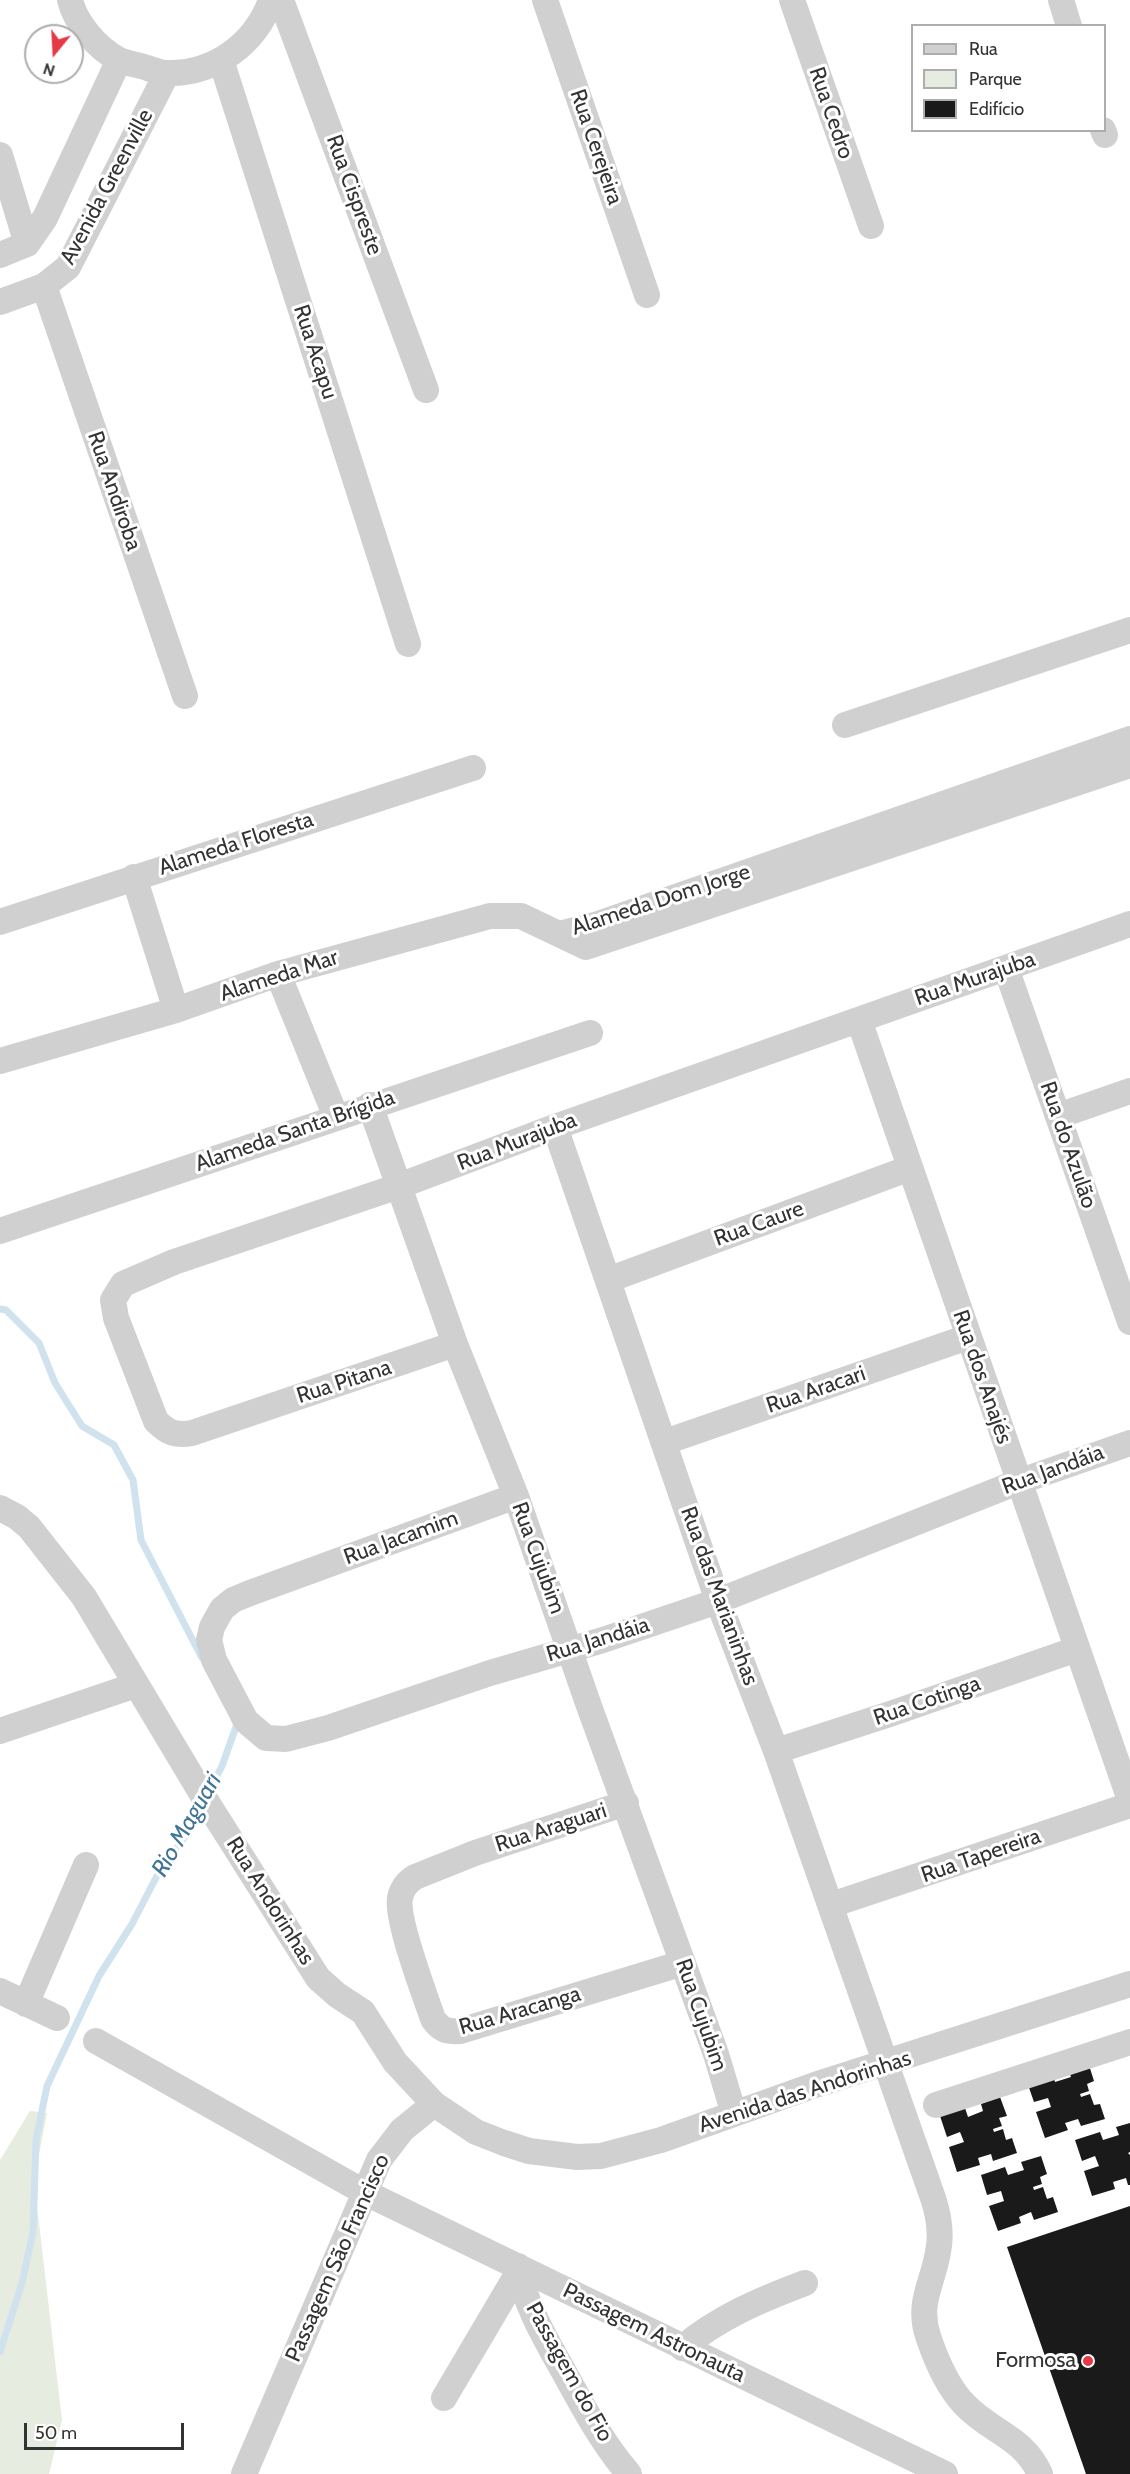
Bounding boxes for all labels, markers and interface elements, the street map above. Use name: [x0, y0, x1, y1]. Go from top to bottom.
north arrow: [24, 24, 84, 84]
legend: [911, 24, 1106, 132]
text: Rua: [969, 38, 998, 60]
text: N: [41, 59, 57, 80]
street label: Rua Cedro: [803, 64, 859, 162]
text: Parque: [969, 68, 1022, 90]
street label: Rua Cerejeira: [564, 86, 628, 208]
text: Edifício: [969, 98, 1024, 120]
street label: Avenida Greenville: [55, 105, 159, 269]
street label: Rua Cispreste: [320, 131, 388, 259]
street label: Rua Acapu: [287, 301, 343, 403]
street label: Rua Andiroba: [81, 428, 147, 554]
street label: Alameda Floresta: [155, 807, 317, 881]
street label: Alameda Dom Jorge: [568, 859, 754, 941]
street label: Alameda Mar: [217, 944, 341, 1008]
street label: Rua Murajuba: [911, 946, 1039, 1012]
street label: Rua do Azulão: [1034, 1078, 1102, 1212]
street label: Alameda Santa Brígida: [192, 1084, 398, 1178]
street label: Rua Murajuba: [454, 1107, 580, 1177]
street label: Rua Caure: [711, 1196, 807, 1252]
street label: Rua dos Anajés: [947, 1307, 1017, 1447]
street label: Rua Pitana: [293, 1354, 395, 1410]
street label: Rua Aracari: [763, 1361, 869, 1419]
street label: Rua Jandáia: [999, 1439, 1107, 1501]
street label: Rua Cujubim: [506, 1498, 570, 1618]
street label: Rua das Marianinhas: [674, 1503, 764, 1689]
street label: Rua Jacamim: [340, 1505, 462, 1571]
street label: Rua Jandáia: [543, 1612, 653, 1668]
street label: Rua Cotinga: [870, 1670, 984, 1732]
water label: Rio Maguari: [146, 1768, 228, 1882]
street label: Rua Araguari: [492, 1798, 610, 1858]
street label: Rua Tapereira: [918, 1823, 1044, 1889]
street label: Rua Andorinhas: [220, 1832, 320, 1970]
street label: Rua Cujubim: [669, 1955, 733, 2075]
street label: Rua Aracanga: [456, 1981, 584, 2041]
street label: Avenida das Andorinhas: [695, 2045, 915, 2139]
street label: Passagem São Francisco: [280, 2150, 396, 2366]
street label: Passagem Astronauta: [559, 2277, 749, 2389]
street label: Passagem do Fio: [520, 2298, 618, 2446]
place label: Formosa: [995, 2348, 1076, 2374]
marker: Formosa: [1081, 2354, 1095, 2368]
scale bar: [27, 2411, 188, 2449]
text: 50 m: [35, 2422, 77, 2444]

